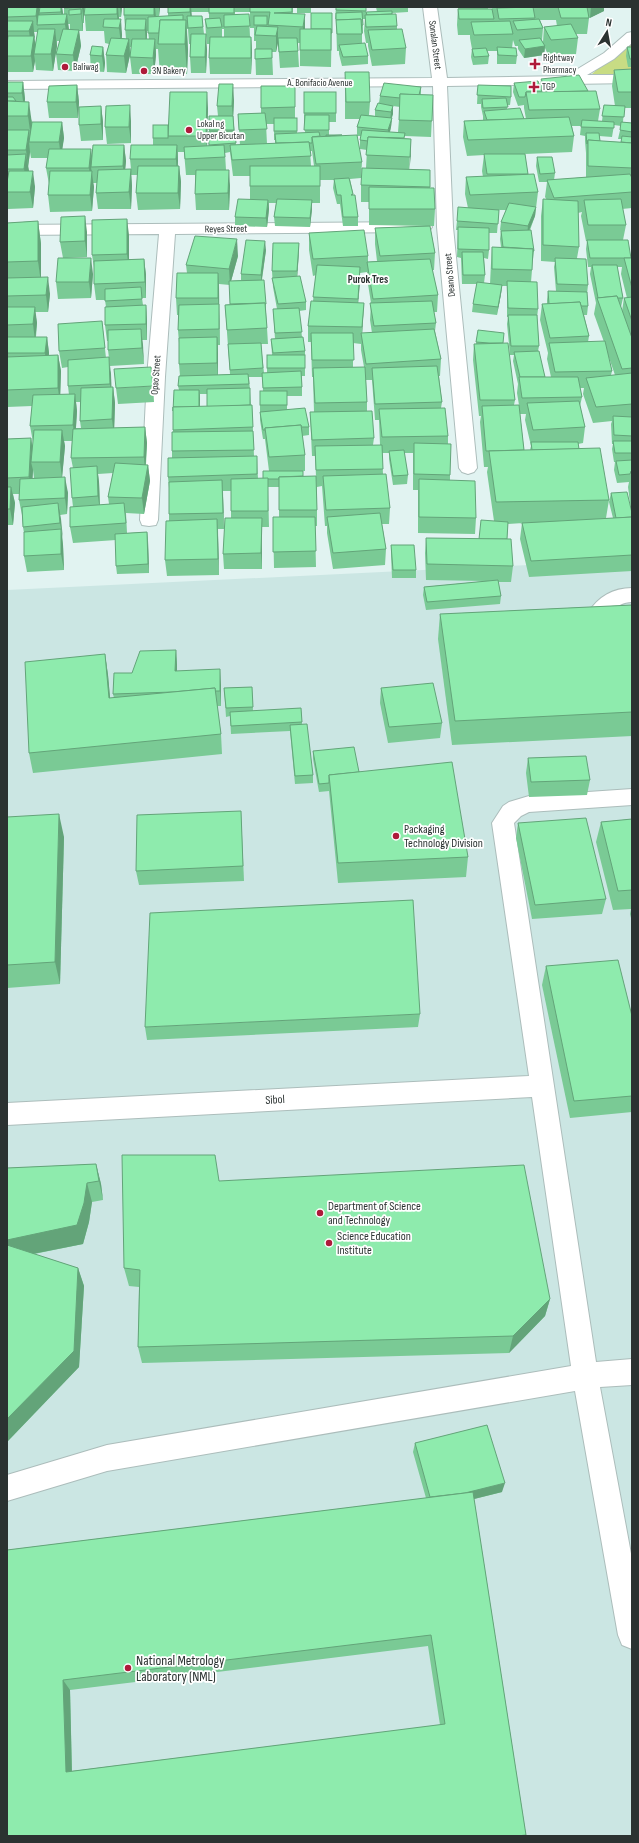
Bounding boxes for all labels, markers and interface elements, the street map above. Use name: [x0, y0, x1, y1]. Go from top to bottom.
north arrow: [587, 12, 627, 52]
text: N: [605, 16, 613, 30]
street label: Sonalan Street: [426, 20, 444, 70]
place label: Rightway Pharmacy: [543, 52, 576, 76]
marker: Rightway Pharmacy: [530, 59, 540, 69]
place label: Baliwag: [73, 61, 99, 73]
marker: Baliwag: [60, 62, 70, 72]
place label: 3N Bakery: [152, 65, 186, 77]
marker: 3N Bakery: [139, 66, 149, 76]
street label: A. Bonifacio Avenue: [286, 77, 353, 89]
place label: TGP: [542, 81, 555, 93]
marker: TGP: [529, 82, 539, 92]
place label: Lokal ng Upper Bicutan: [197, 118, 244, 142]
marker: Lokal ng Upper Bicutan: [184, 125, 194, 135]
street label: Reyes Street: [205, 223, 247, 235]
street label: Deano Street: [442, 253, 458, 297]
district label: Purok Tres: [348, 273, 388, 286]
street label: Opao Street: [149, 355, 163, 395]
place label: Packaging Technology Division: [404, 822, 483, 851]
marker: Packaging Technology Division: [391, 831, 401, 841]
street label: Sibol: [265, 1092, 285, 1108]
place label: Department of Science and Technology: [328, 1199, 421, 1228]
marker: Department of Science and Technology: [315, 1208, 325, 1218]
place label: Science Education Institute: [337, 1229, 411, 1258]
marker: Science Education Institute: [324, 1238, 334, 1248]
place label: National Metrology Laboratory (NML): [136, 1652, 225, 1685]
marker: National Metrology Laboratory (NML): [123, 1663, 133, 1673]

